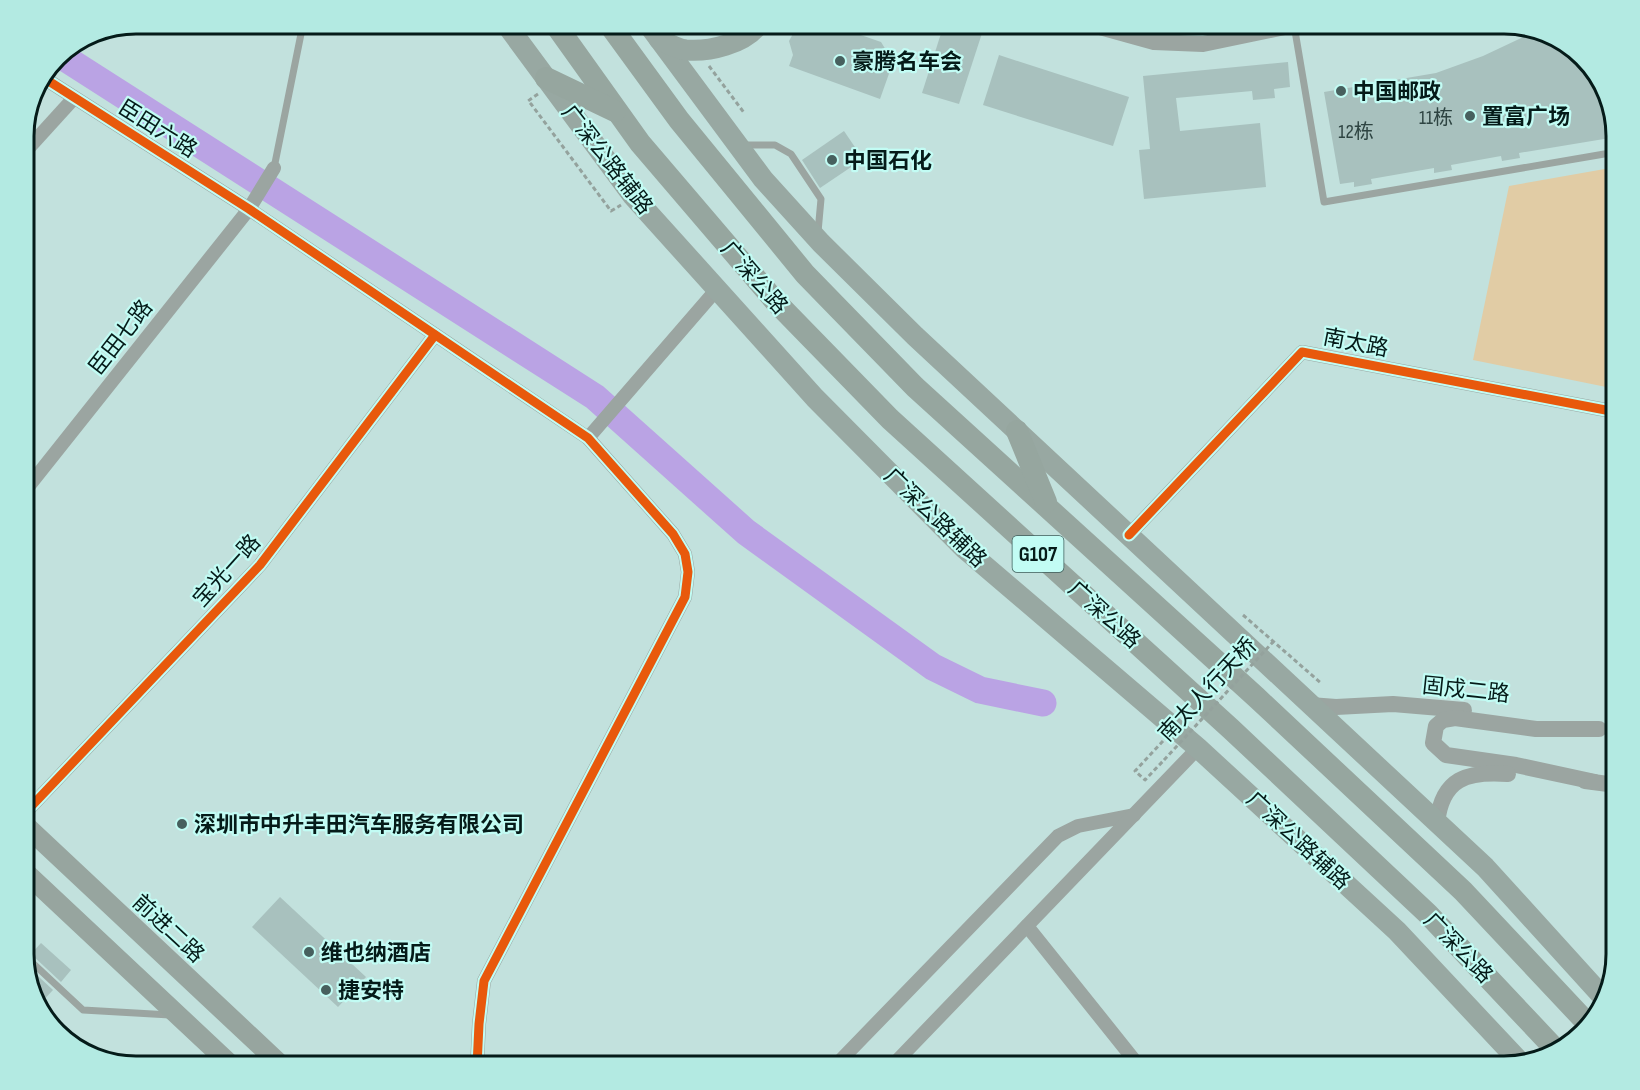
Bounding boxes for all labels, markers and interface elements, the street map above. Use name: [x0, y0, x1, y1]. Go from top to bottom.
place label: 豪腾名车会: [852, 49, 962, 76]
marker: 豪腾名车会: [833, 54, 847, 68]
place label: 中国邮政: [1353, 79, 1441, 106]
marker: 中国邮政: [1334, 84, 1348, 98]
street label: 臣田六路: [113, 95, 202, 164]
street label: 广深公路辅路: [556, 100, 658, 220]
place label: 置富广场: [1482, 104, 1570, 131]
house number: 11栋: [1419, 106, 1453, 130]
marker: 置富广场: [1463, 109, 1477, 123]
house number: 12栋: [1338, 120, 1374, 144]
place label: 中国石化: [844, 148, 932, 175]
marker: 中国石化: [825, 153, 839, 167]
street label: 广深公路: [715, 236, 793, 320]
street label: 臣田七路: [83, 295, 159, 381]
street label: 南太路: [1321, 324, 1391, 363]
street label: 广深公路辅路: [878, 463, 992, 574]
street label: 宝光一路: [188, 529, 267, 613]
road number: G107: [1012, 536, 1064, 572]
street label: 广深公路: [1062, 576, 1146, 655]
street label: 南太人行天桥: [1153, 633, 1263, 748]
street label: 固戍二路: [1421, 672, 1511, 709]
street label: 广深公路辅路: [1240, 786, 1355, 896]
place label: 深圳市中升丰田汽车服务有限公司: [194, 812, 524, 839]
marker: 深圳市中升丰田汽车服务有限公司: [175, 817, 189, 831]
street label: 前进二路: [127, 889, 209, 969]
street label: 广深公路: [1418, 907, 1498, 989]
place label: 维也纳酒店: [321, 940, 431, 967]
marker: 维也纳酒店: [302, 945, 316, 959]
place label: 捷安特: [338, 978, 404, 1005]
marker: 捷安特: [319, 983, 333, 997]

